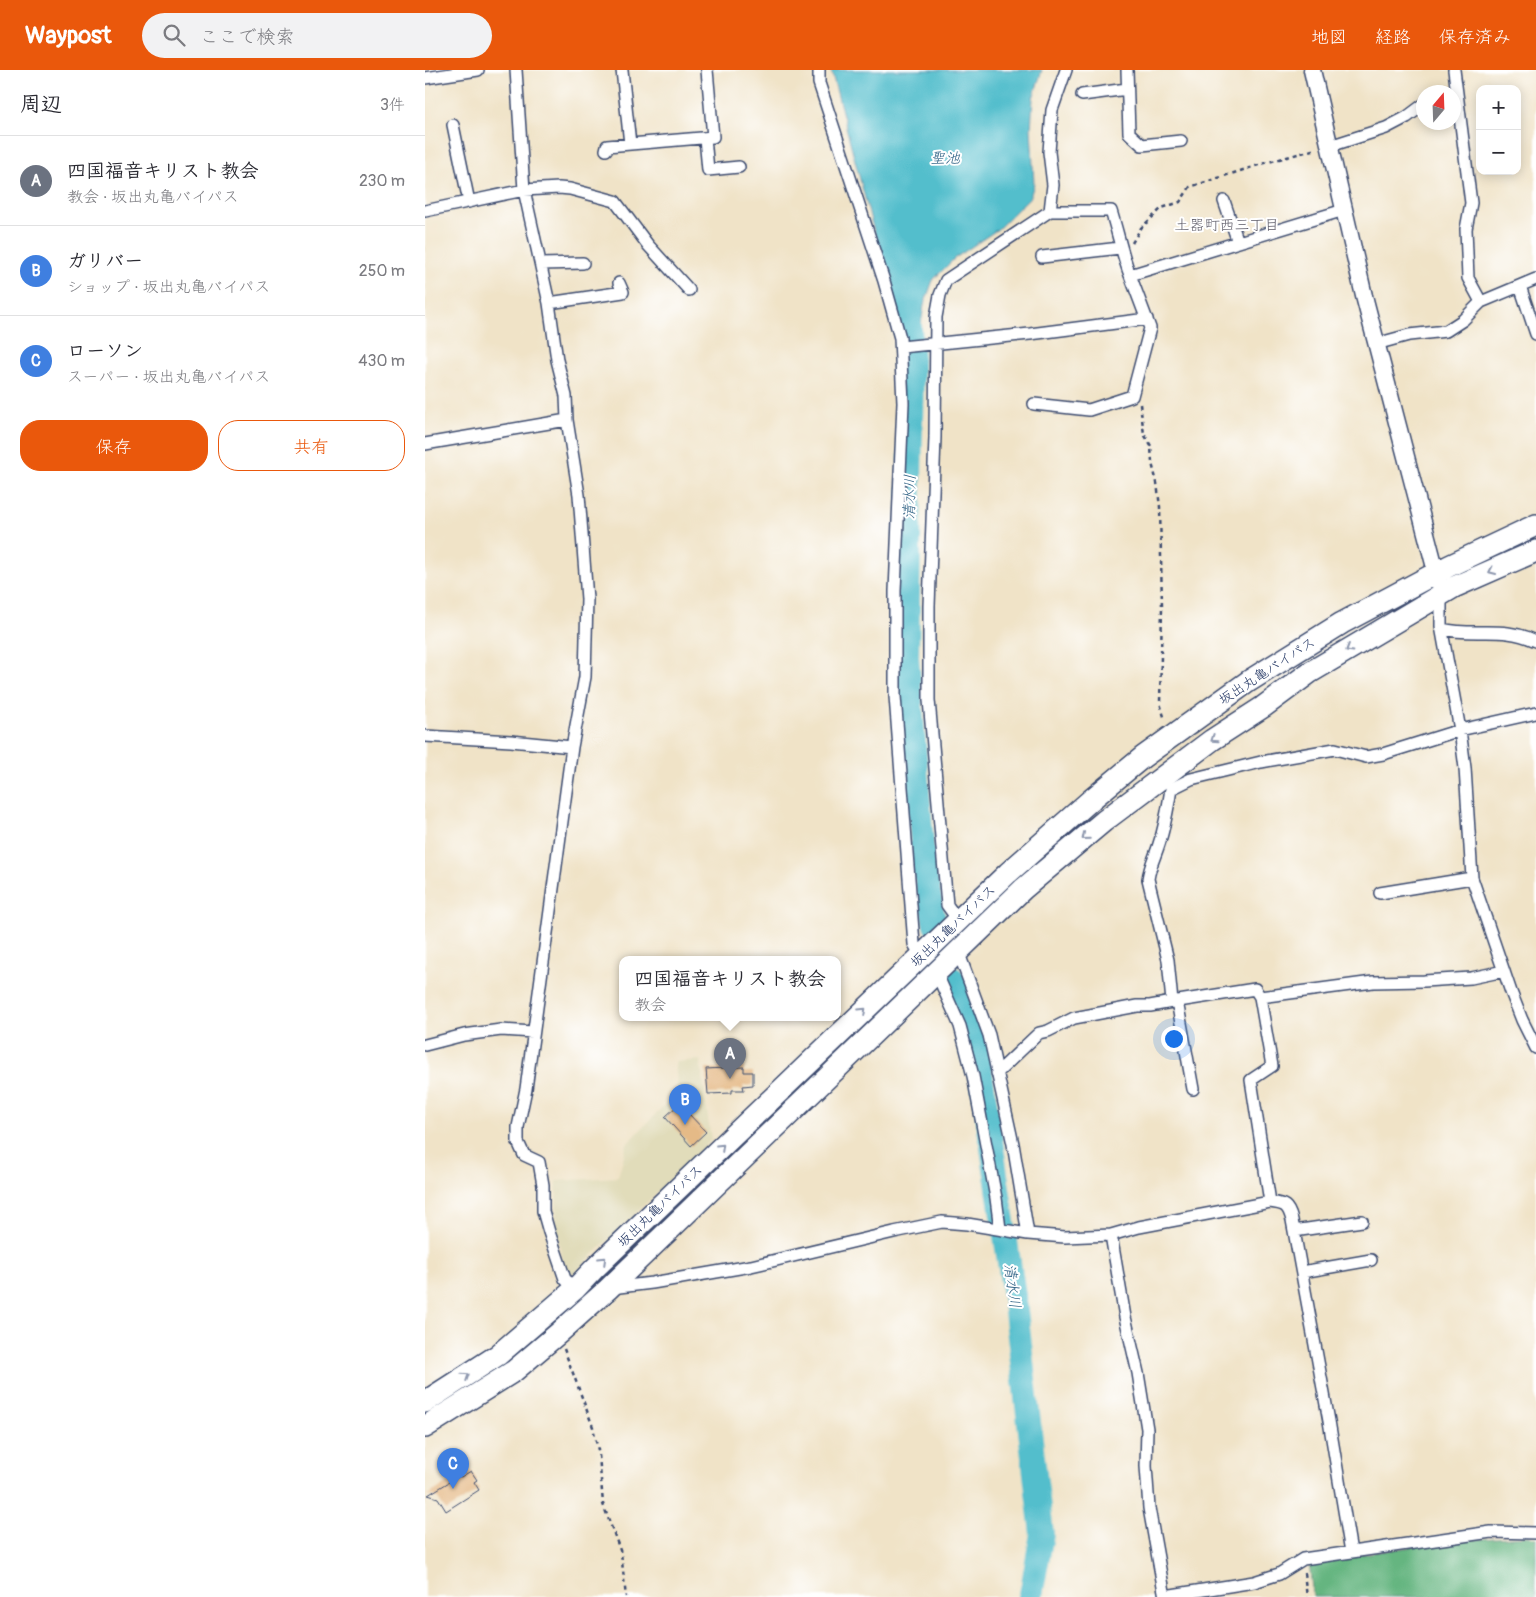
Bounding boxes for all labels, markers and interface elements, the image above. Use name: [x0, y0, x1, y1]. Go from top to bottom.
search box: [142, 13, 492, 58]
text: Waypost: [25, 21, 112, 50]
icon: search: [160, 21, 188, 49]
text: ここで検索: [200, 25, 295, 49]
text: 地図: [1311, 26, 1347, 49]
text: 経路: [1375, 26, 1411, 49]
text: 保存済み: [1439, 26, 1511, 49]
north arrow: [1416, 85, 1461, 130]
map controls: [1476, 85, 1521, 175]
button: +: [1476, 85, 1521, 130]
text: 周辺: [20, 91, 62, 118]
text: 3件: [380, 95, 405, 115]
button: −: [1476, 130, 1521, 175]
water label: 聖池: [930, 149, 961, 168]
text: 四国福音キリスト教会: [67, 159, 259, 183]
text: A: [31, 171, 41, 191]
text: 230 m: [359, 171, 405, 191]
text: 教会 · 坂出丸亀バイパス: [67, 187, 239, 207]
district label: 土器町西三丁目: [1174, 216, 1280, 235]
text: ガリバー: [67, 249, 143, 273]
text: B: [31, 261, 41, 281]
text: 250 m: [359, 261, 405, 281]
text: ショップ · 坂出丸亀バイパス: [67, 277, 270, 297]
text: ローソン: [67, 339, 143, 363]
text: C: [31, 351, 41, 371]
text: 430 m: [358, 351, 405, 371]
text: スーパー · 坂出丸亀バイパス: [67, 367, 270, 387]
button: 保存: [20, 420, 208, 471]
button: 共有: [218, 420, 405, 471]
water label: 清水川: [900, 474, 920, 520]
one-way arrow: [1488, 565, 1497, 575]
street label: 坂出丸亀バイパス: [1216, 633, 1318, 709]
one-way arrow: [1346, 642, 1355, 652]
one-way arrow: [1211, 733, 1220, 742]
one-way arrow: [1081, 832, 1090, 841]
street label: 坂出丸亀バイパス: [907, 881, 999, 971]
popup: [619, 956, 841, 1021]
text: 四国福音キリスト教会: [634, 967, 826, 991]
text: 教会: [634, 995, 666, 1015]
one-way arrow: [857, 1008, 866, 1017]
your location: [1161, 1026, 1187, 1052]
pin: A: [714, 1038, 746, 1079]
pin: B: [669, 1084, 701, 1125]
one-way arrow: [715, 1144, 724, 1153]
street label: 坂出丸亀バイパス: [614, 1161, 706, 1251]
one-way arrow: [598, 1257, 607, 1266]
water label: 清水川: [999, 1262, 1025, 1310]
one-way arrow: [461, 1372, 470, 1382]
pin: C: [437, 1448, 469, 1489]

